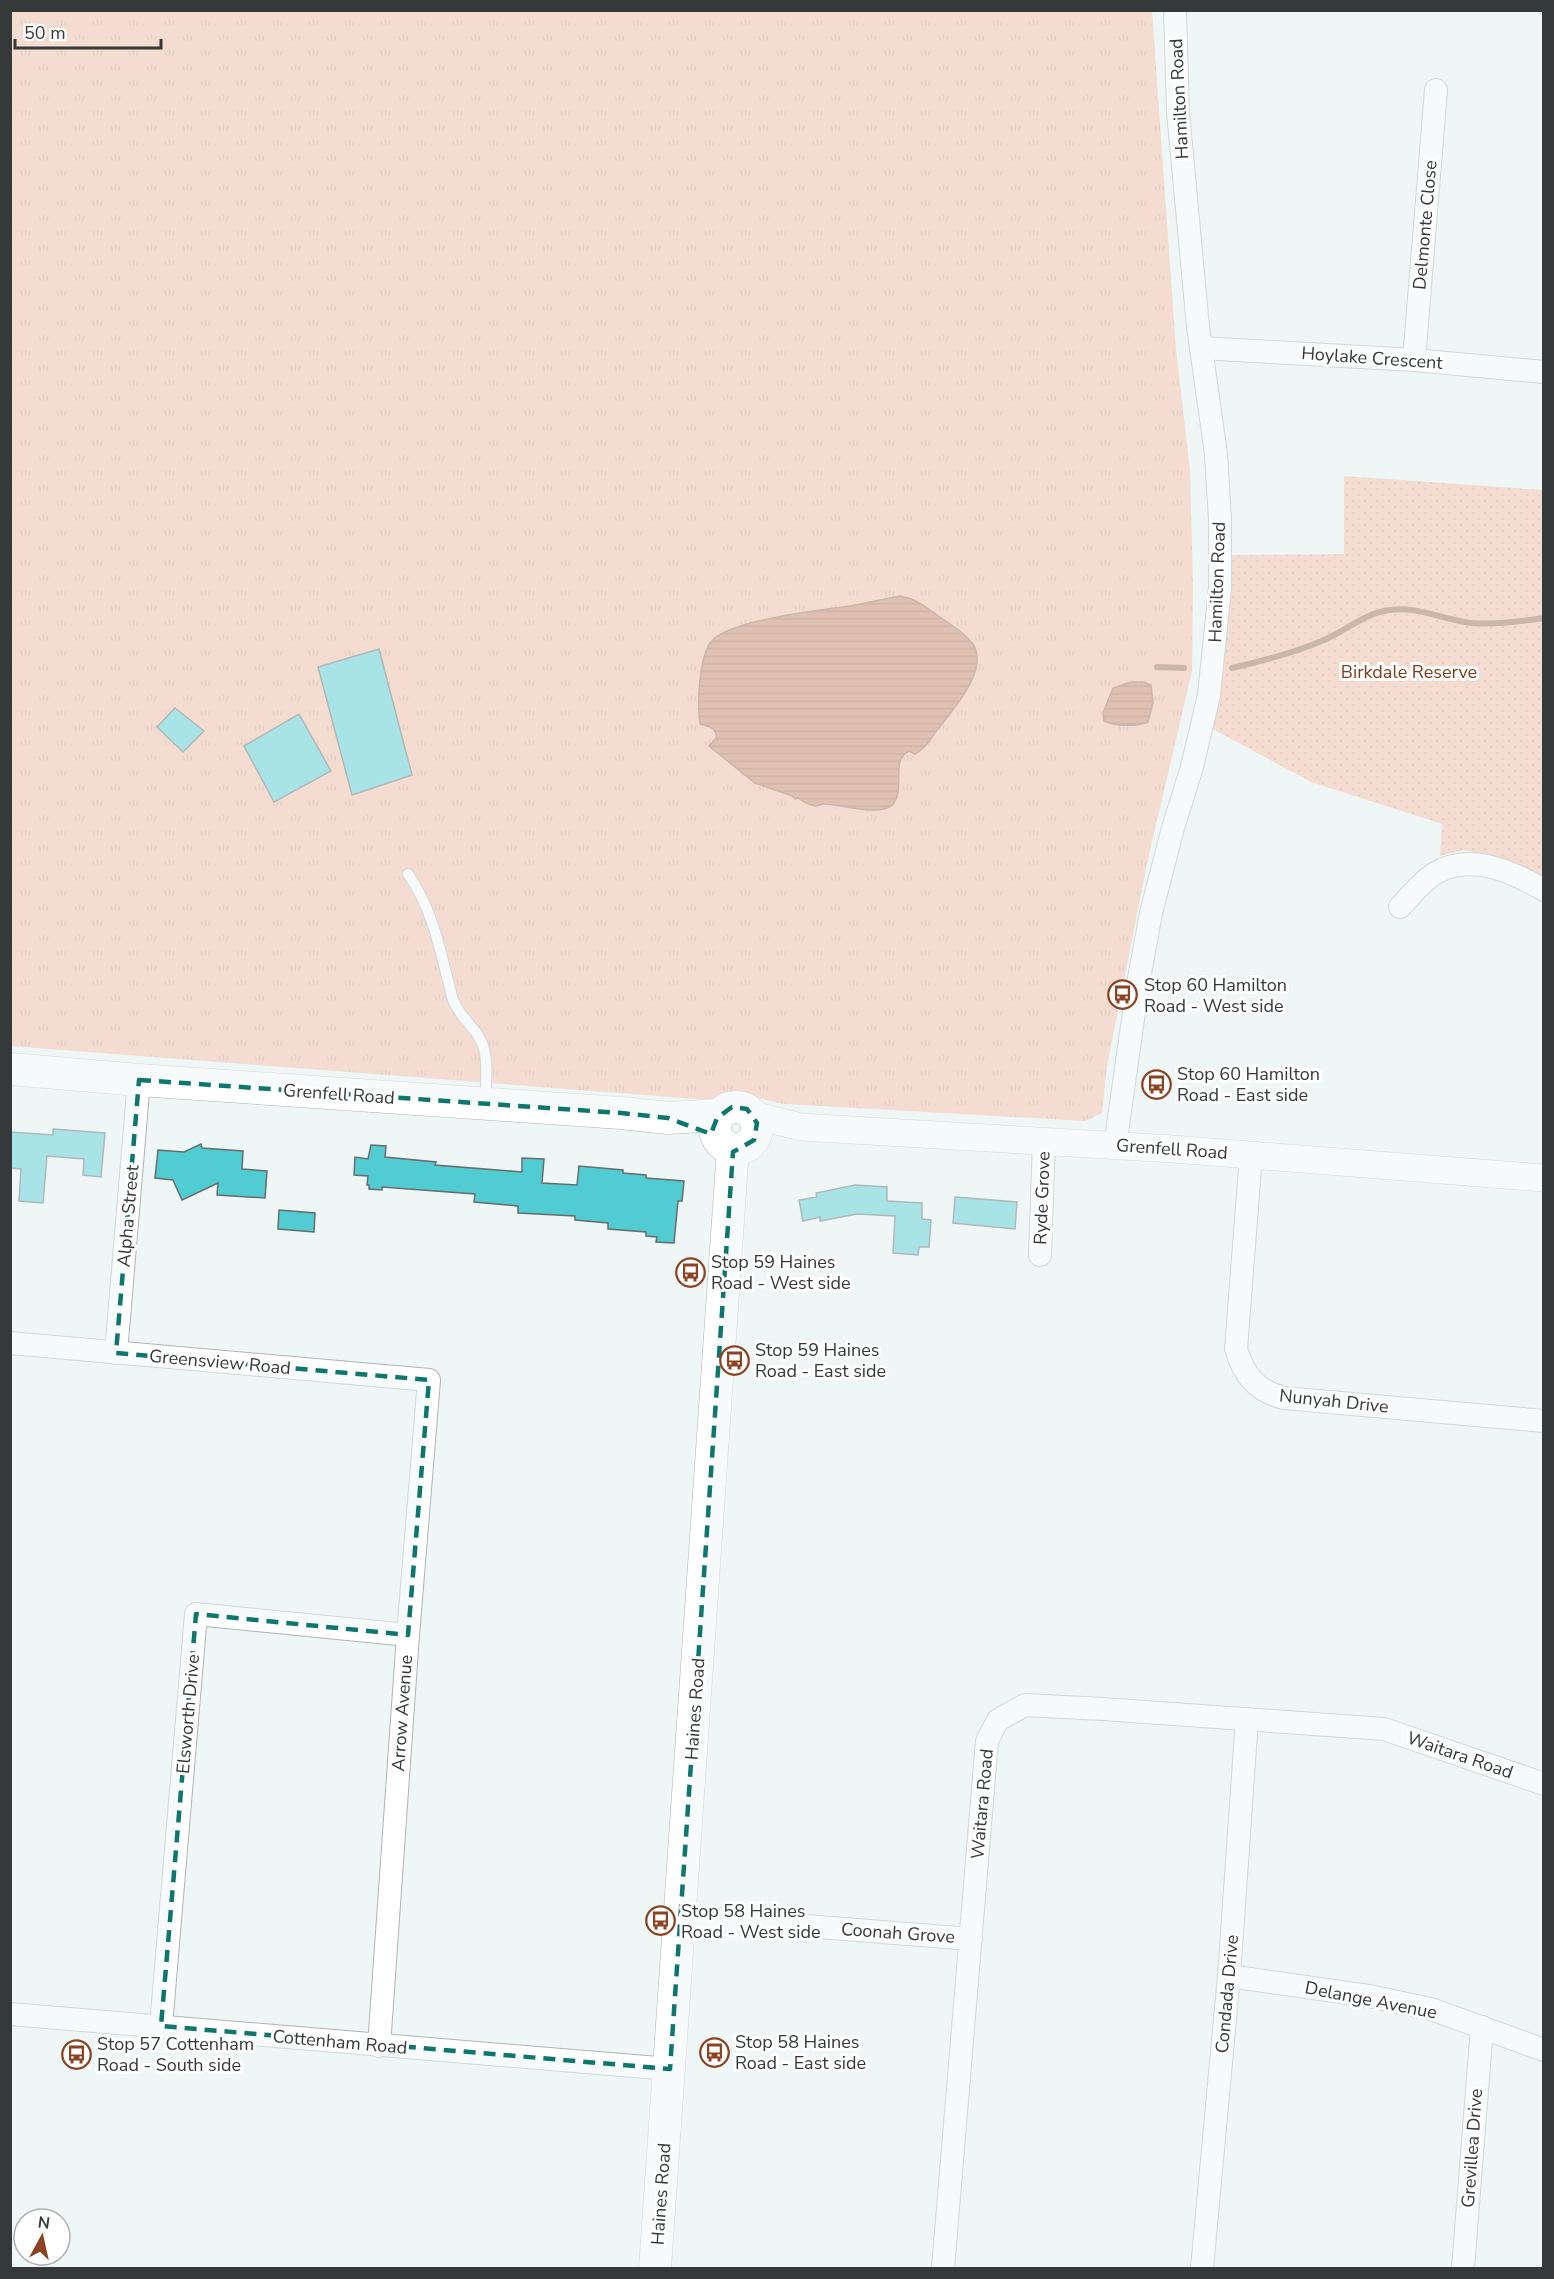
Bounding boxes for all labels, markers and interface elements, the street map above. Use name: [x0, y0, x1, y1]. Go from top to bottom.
scale bar: [15, 12, 160, 50]
text: 50 m: [24, 21, 66, 45]
street label: Hamilton Road: [1164, 38, 1194, 160]
street label: Delmonte Close: [1407, 159, 1443, 291]
street label: Hoylake Crescent: [1301, 341, 1444, 375]
street label: Hamilton Road: [1203, 521, 1231, 643]
park label: Birkdale Reserve: [1341, 660, 1477, 684]
place label: Stop 60 Hamilton Road - West side: [1144, 973, 1287, 1018]
bus stop icon: Stop 60 Hamilton Road - West side: [1107, 979, 1139, 1011]
place label: Stop 60 Hamilton Road - East side: [1177, 1062, 1320, 1107]
bus stop icon: Stop 60 Hamilton Road - East side: [1140, 1068, 1172, 1100]
street label: Grenfell Road: [282, 1078, 396, 1110]
street label: Grenfell Road: [1115, 1133, 1229, 1165]
street label: Ryde Grove: [1028, 1151, 1056, 1245]
street label: Alpha Street: [112, 1163, 144, 1268]
place label: Stop 59 Haines Road - West side: [711, 1250, 851, 1295]
bus stop icon: Stop 59 Haines Road - West side: [674, 1256, 706, 1288]
place label: Stop 59 Haines Road - East side: [755, 1338, 886, 1383]
street label: Greensview Road: [148, 1344, 292, 1380]
bus stop icon: Stop 59 Haines Road - East side: [718, 1344, 750, 1376]
street label: Nunyah Drive: [1278, 1383, 1390, 1419]
street label: Elsworth Drive: [171, 1653, 205, 1775]
street label: Arrow Avenue: [386, 1654, 418, 1772]
street label: Haines Road: [679, 1657, 711, 1761]
street label: Waitara Road: [1404, 1726, 1516, 1784]
street label: Waitara Road: [965, 1748, 999, 1860]
place label: Stop 58 Haines Road - West side: [681, 1899, 821, 1944]
bus stop icon: Stop 58 Haines Road - West side: [644, 1905, 676, 1937]
street label: Coonah Grove: [840, 1917, 956, 1949]
street label: Condada Drive: [1210, 1934, 1244, 2054]
street label: Delange Avenue: [1303, 1975, 1439, 2025]
street label: Cottenham Road: [272, 2024, 408, 2060]
place label: Stop 58 Haines Road - East side: [735, 2030, 866, 2075]
place label: Stop 57 Cottenham Road - South side: [97, 2032, 254, 2077]
bus stop icon: Stop 58 Haines Road - East side: [698, 2036, 730, 2068]
bus stop icon: Stop 57 Cottenham Road - South side: [60, 2038, 92, 2070]
street label: Grevillea Drive: [1456, 2088, 1488, 2208]
street label: Haines Road: [645, 2142, 677, 2246]
north arrow: [12, 2207, 72, 2267]
text: N: [36, 2211, 51, 2235]

